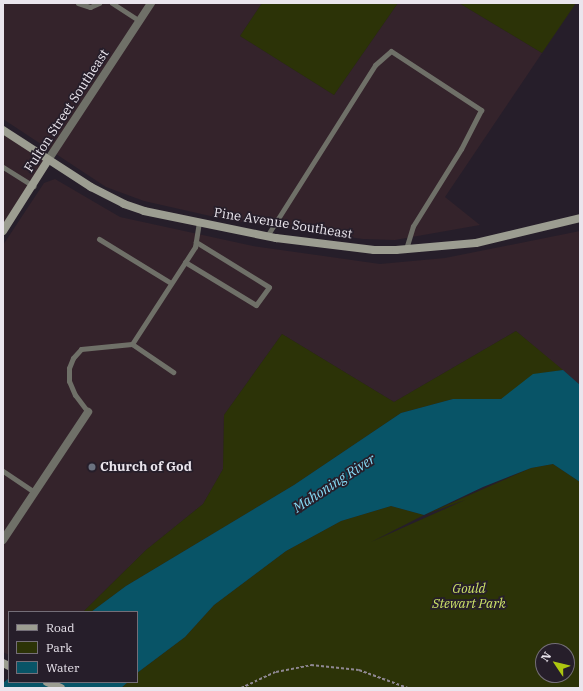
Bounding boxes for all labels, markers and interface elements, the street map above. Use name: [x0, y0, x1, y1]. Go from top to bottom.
street label: Fulton Street Southeast: [21, 47, 113, 175]
street label: Pine Avenue Southeast: [213, 205, 353, 243]
water label: Mahoning River: [290, 450, 378, 516]
place label: Church of God: [100, 459, 192, 475]
marker: Church of God: [87, 462, 97, 472]
park label: Gould Stewart Park: [432, 582, 506, 613]
legend: [8, 611, 138, 683]
text: Road: [46, 620, 75, 635]
text: Park: [46, 640, 72, 655]
north arrow: [535, 643, 575, 683]
text: N: [538, 649, 554, 664]
text: Water: [46, 660, 79, 675]

